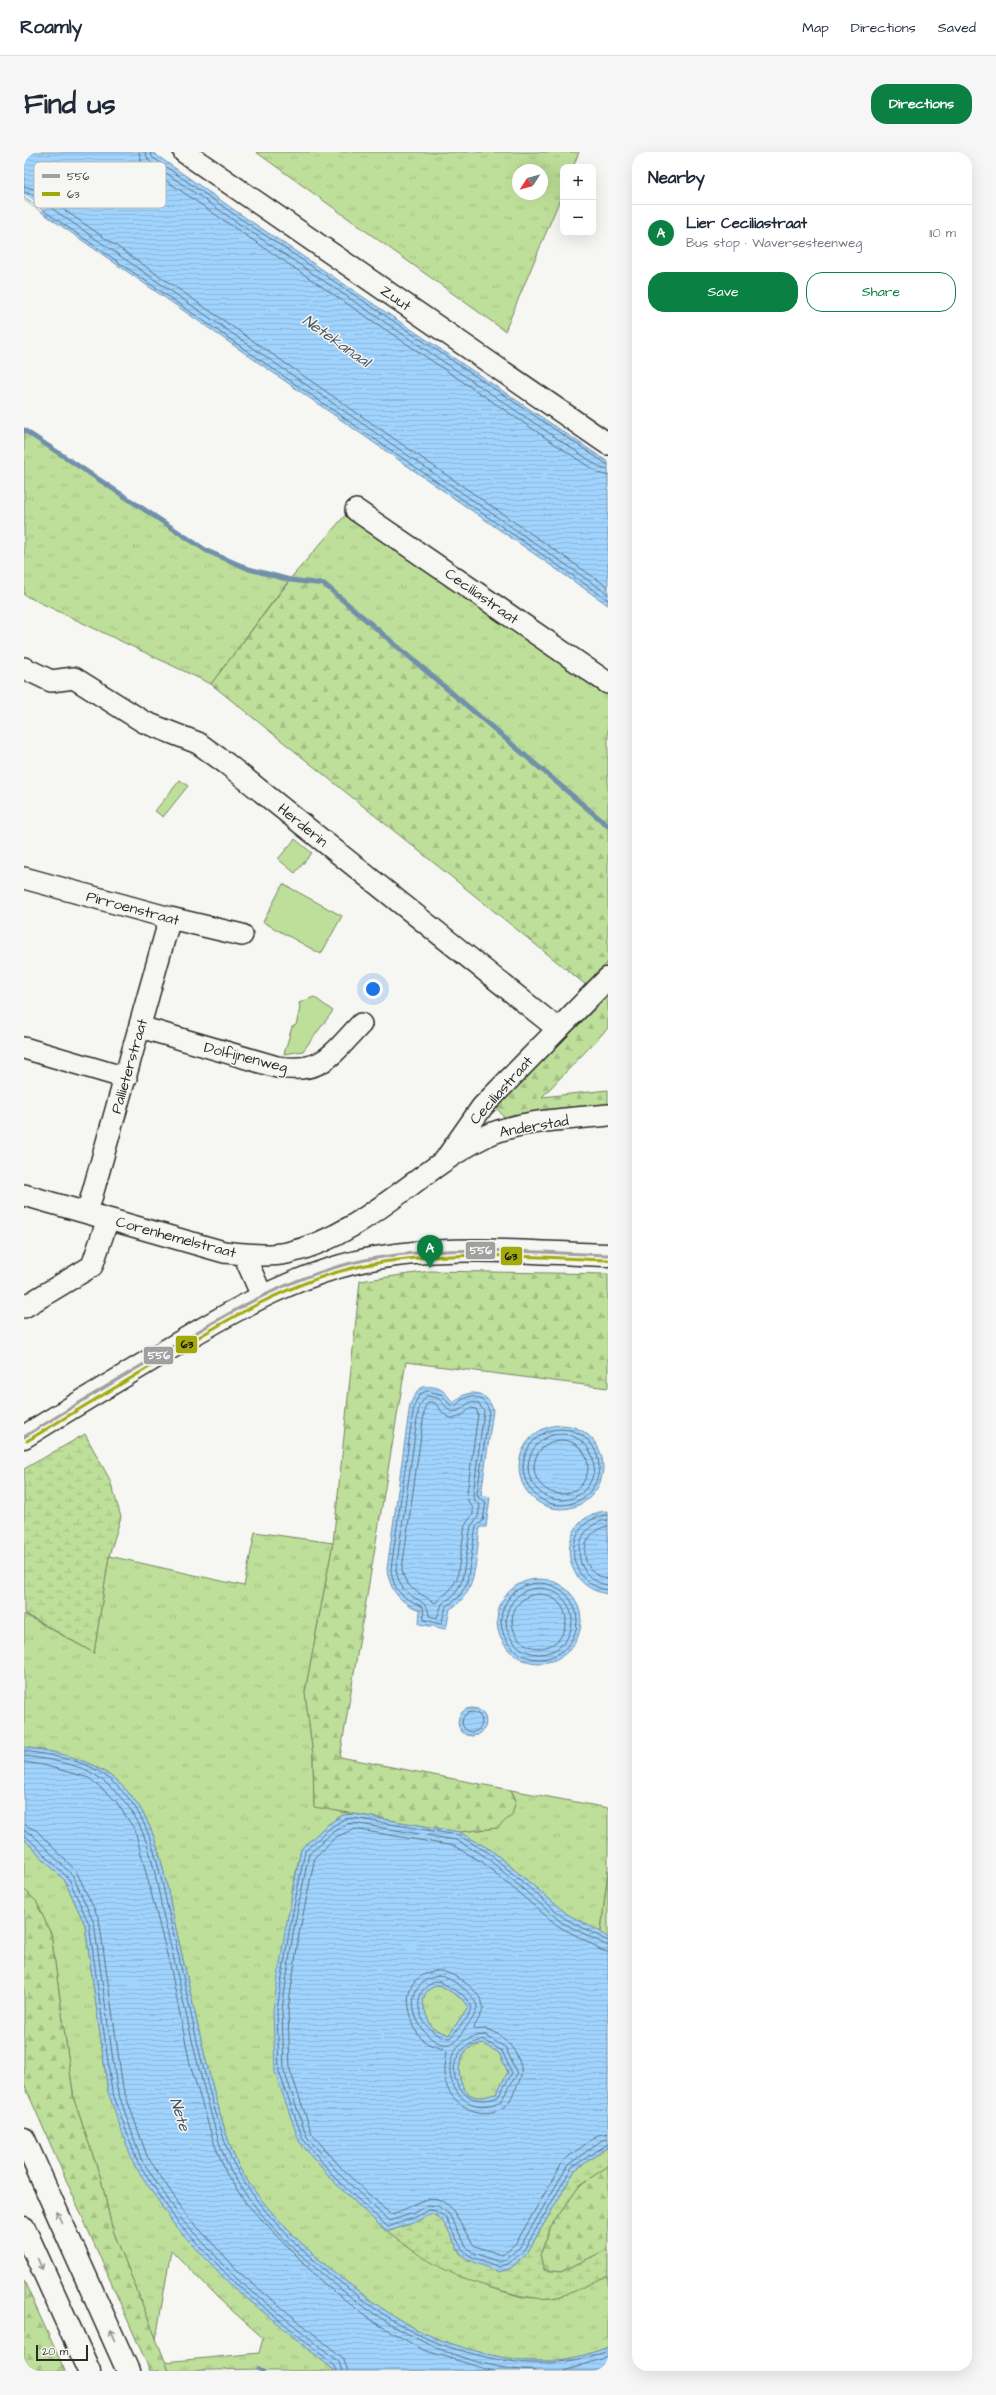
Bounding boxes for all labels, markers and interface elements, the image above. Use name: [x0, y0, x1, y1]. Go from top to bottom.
text: Roamly: [20, 14, 82, 41]
text: Map: [802, 18, 829, 38]
text: Directions: [851, 18, 916, 38]
text: Saved: [938, 18, 976, 38]
button: Directions: [871, 84, 972, 124]
text: Find us: [24, 85, 115, 124]
legend: [34, 162, 166, 208]
north arrow: [512, 164, 548, 200]
map controls: [560, 164, 596, 236]
button: +: [560, 164, 596, 200]
text: Nearby: [648, 166, 705, 190]
text: 556: [67, 169, 90, 184]
text: 63: [67, 187, 80, 202]
button: −: [560, 200, 596, 236]
text: Lier Ceciliastraat: [686, 213, 807, 234]
text: A: [657, 224, 665, 242]
text: 110 m: [929, 224, 956, 242]
text: Bus stop · Waversesteenweg: [686, 234, 862, 252]
button: Save: [648, 272, 798, 312]
button: Share: [806, 272, 956, 312]
street label: Zuut: [376, 280, 415, 316]
water label: Netekanaal: [298, 309, 377, 374]
street label: Ceciliastraat: [440, 563, 523, 630]
street label: Herderin: [273, 799, 333, 853]
street label: Pirroenstraat: [84, 886, 182, 931]
your location: [363, 979, 383, 999]
street label: Pallieterstraat: [106, 1016, 153, 1116]
street label: Dolfijnenweg: [202, 1037, 290, 1079]
street label: Ceciliastraat: [465, 1051, 538, 1129]
street label: Anderstad: [498, 1110, 571, 1143]
street label: Corenhemelstraat: [113, 1211, 238, 1264]
pin: A: [417, 1235, 443, 1268]
line badge: 556: [465, 1241, 496, 1260]
text: 556: [470, 1243, 492, 1258]
line badge: 63: [500, 1246, 523, 1266]
text: 63: [505, 1249, 518, 1264]
line badge: 63: [175, 1335, 198, 1354]
text: 63: [181, 1337, 194, 1352]
line badge: 556: [143, 1346, 174, 1365]
text: 556: [148, 1348, 170, 1363]
water label: Nete: [164, 2095, 196, 2135]
one-way arrow: [55, 2211, 62, 2223]
one-way arrow: [37, 2258, 44, 2270]
one-way arrow: [108, 2330, 115, 2342]
scale bar: [36, 2343, 88, 2362]
text: 20 m: [42, 2344, 68, 2359]

